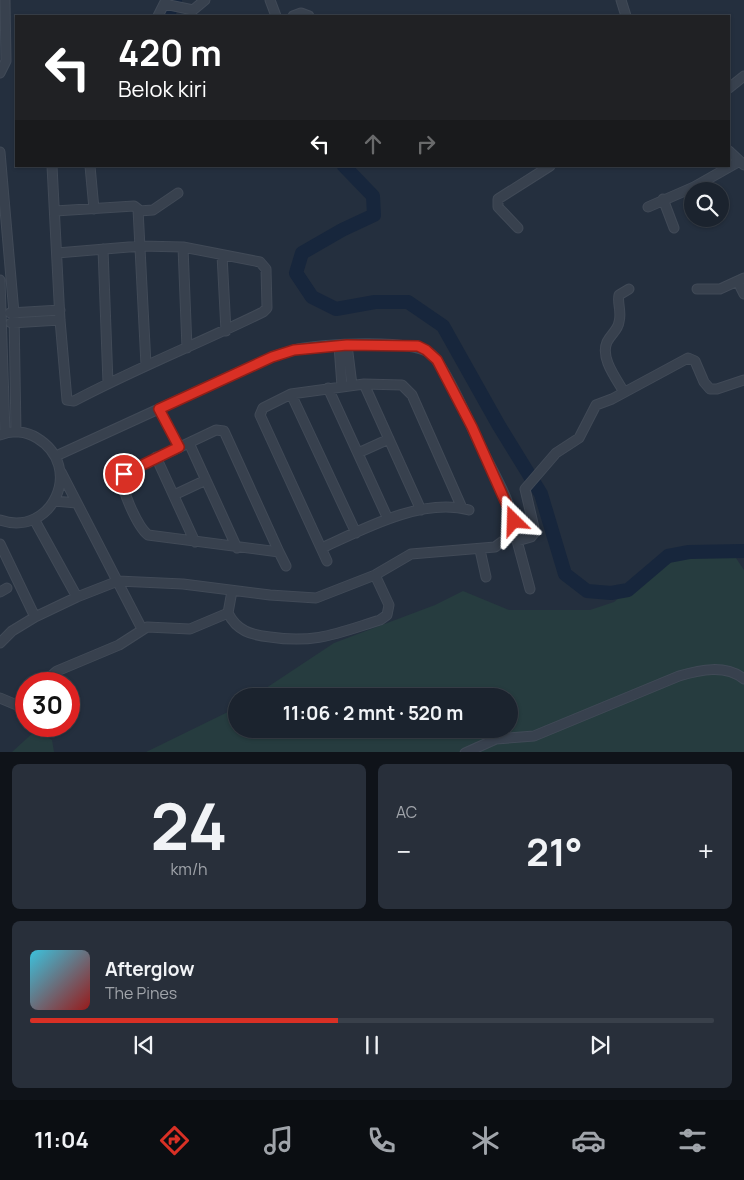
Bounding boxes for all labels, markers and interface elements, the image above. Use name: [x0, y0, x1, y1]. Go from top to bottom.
text: 420 m: [118, 29, 222, 77]
icon: left: [35, 35, 100, 100]
text: Belok kiri: [118, 74, 207, 104]
icon: left: [306, 130, 334, 158]
icon: ahead: [359, 130, 387, 158]
icon: right: [412, 130, 440, 158]
map controls: [684, 182, 729, 227]
button: search: [684, 182, 729, 227]
pin: [103, 453, 145, 495]
icon: arrive: [110, 460, 138, 488]
position arrow: [487, 494, 539, 546]
speed limit sign: 30: [15, 672, 80, 737]
text: 11:06 · 2 mnt · 520 m: [283, 700, 463, 726]
text: 24: [151, 781, 227, 870]
text: AC: [396, 801, 417, 823]
text: 21°: [526, 825, 583, 877]
text: −: [396, 832, 411, 870]
text: +: [698, 832, 714, 870]
text: km/h: [170, 858, 208, 880]
text: Afterglow: [105, 956, 194, 982]
text: The Pines: [105, 982, 177, 1004]
icon: previous: [130, 1031, 158, 1059]
icon: pause: [358, 1031, 386, 1059]
icon: next: [586, 1031, 614, 1059]
icon: directions: [157, 1123, 192, 1158]
icon: music: [261, 1123, 296, 1158]
icon: phone: [364, 1123, 399, 1158]
icon: climate: [468, 1123, 503, 1158]
icon: car: [571, 1123, 606, 1158]
icon: filters: [675, 1123, 710, 1158]
text: 11:04: [34, 1125, 89, 1155]

